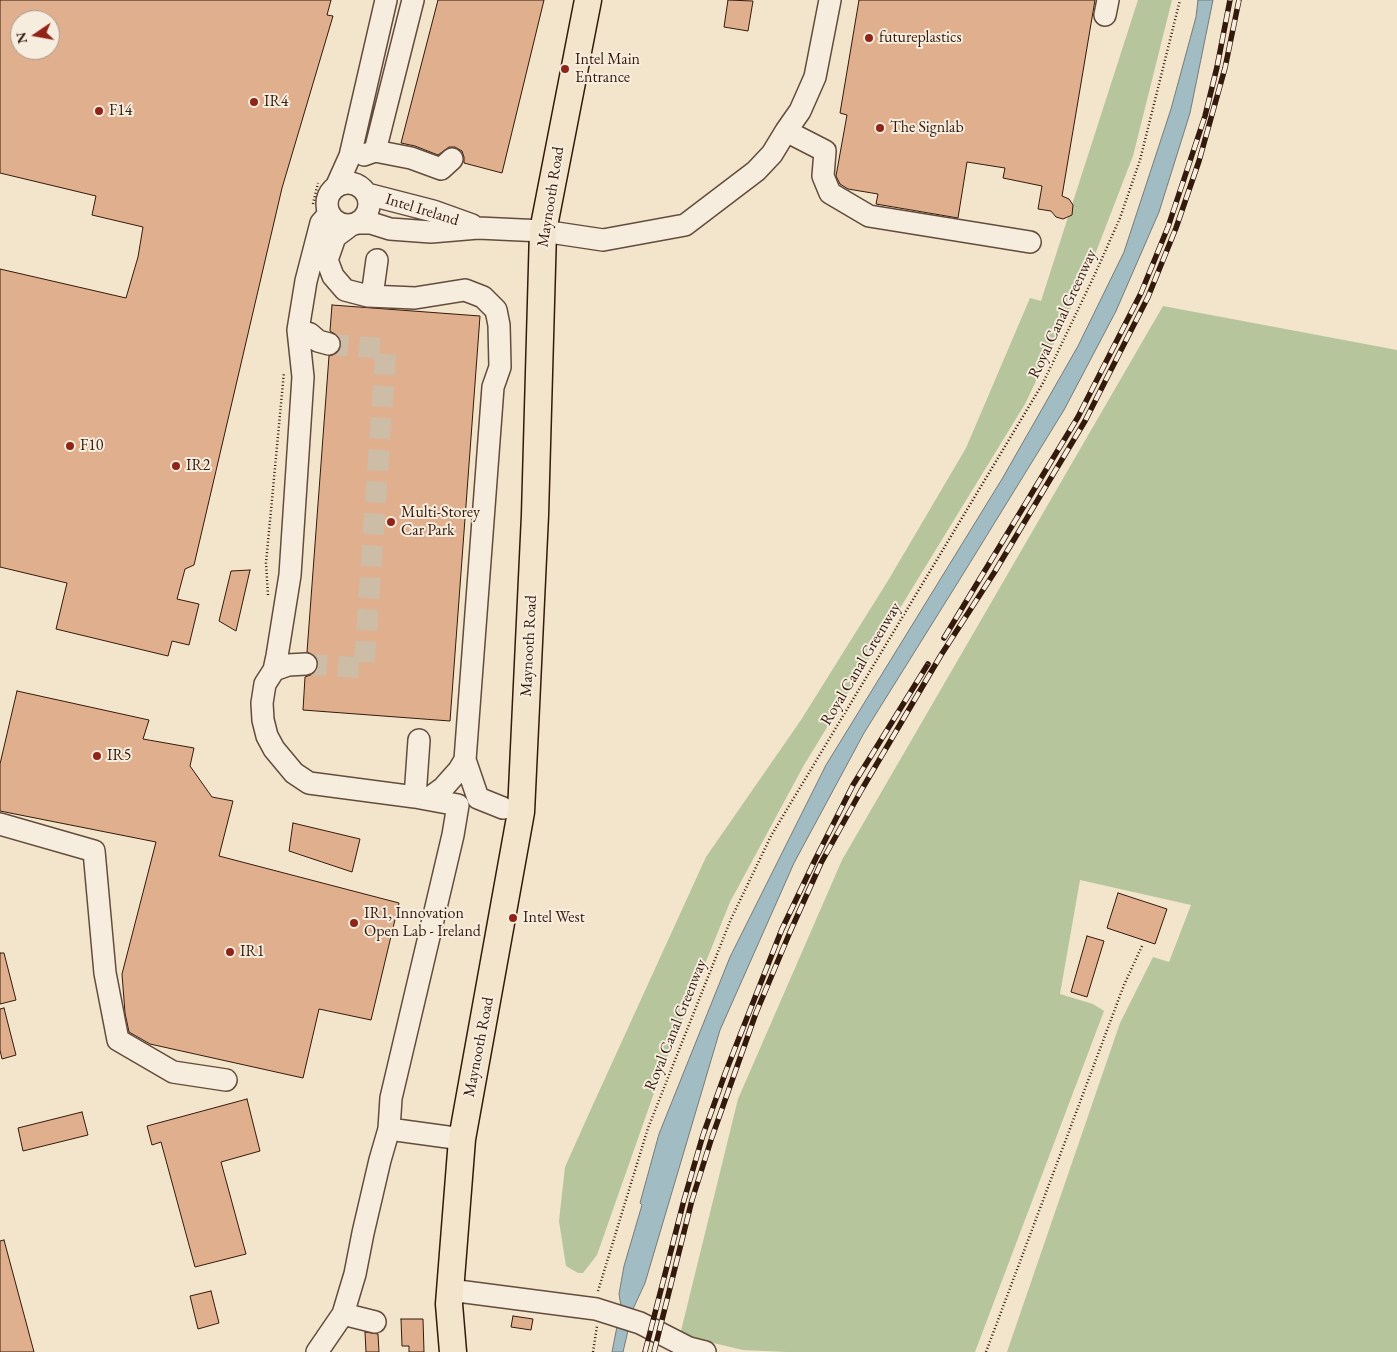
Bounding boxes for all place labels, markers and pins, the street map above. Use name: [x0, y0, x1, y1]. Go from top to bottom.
place label: futureplastics: [879, 28, 962, 48]
marker: futureplastics: [863, 32, 875, 44]
place label: Intel Main Entrance: [575, 50, 640, 88]
marker: Intel Main Entrance: [559, 63, 571, 75]
place label: IR4: [264, 92, 289, 112]
marker: IR4: [248, 96, 260, 108]
place label: F14: [109, 101, 133, 121]
marker: F14: [93, 105, 105, 117]
place label: The Signlab: [890, 118, 964, 138]
marker: The Signlab: [874, 122, 886, 134]
place label: F10: [80, 436, 104, 456]
marker: F10: [64, 440, 76, 452]
place label: IR2: [186, 456, 211, 476]
marker: IR2: [170, 460, 182, 472]
place label: Multi-Storey Car Park: [401, 503, 480, 541]
marker: Multi-Storey Car Park: [385, 516, 397, 528]
place label: IR5: [107, 746, 132, 766]
marker: IR5: [91, 750, 103, 762]
place label: IR1, Innovation Open Lab - Ireland: [364, 904, 481, 942]
place label: Intel West: [523, 908, 585, 928]
marker: Intel West: [507, 912, 519, 924]
marker: IR1, Innovation Open Lab - Ireland: [348, 917, 360, 929]
place label: IR1: [240, 942, 265, 962]
marker: IR1: [224, 946, 236, 958]

